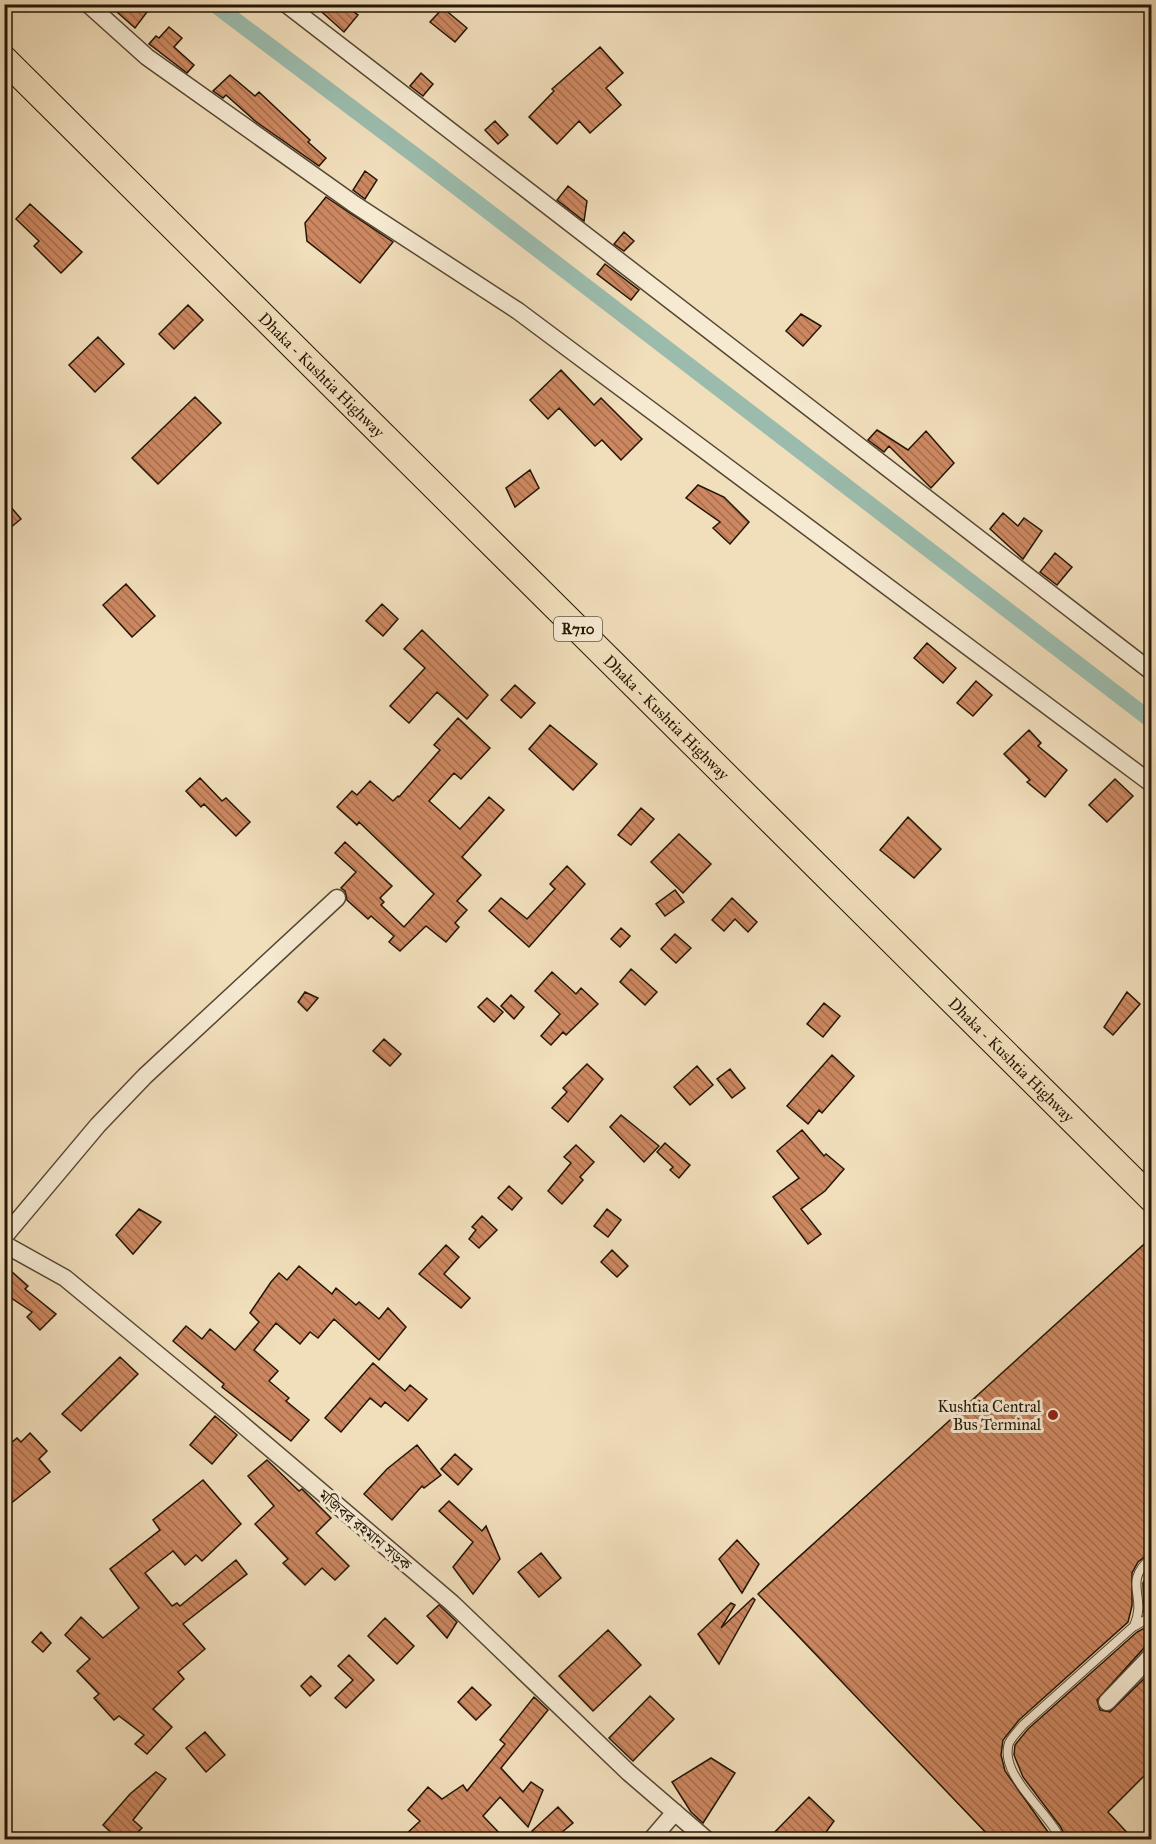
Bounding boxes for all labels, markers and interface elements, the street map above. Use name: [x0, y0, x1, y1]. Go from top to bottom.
street label: Dhaka - Kushtia Highway: [255, 308, 389, 441]
road number: R710: [554, 617, 602, 641]
street label: Dhaka - Kushtia Highway: [600, 651, 734, 784]
street label: Dhaka - Kushtia Highway: [945, 993, 1079, 1126]
place label: Kushtia Central Bus Terminal: [938, 1397, 1042, 1434]
marker: Kushtia Central Bus Terminal: [1046, 1408, 1060, 1422]
street label: মজিবর রহমান সড়ক: [314, 1485, 416, 1575]

